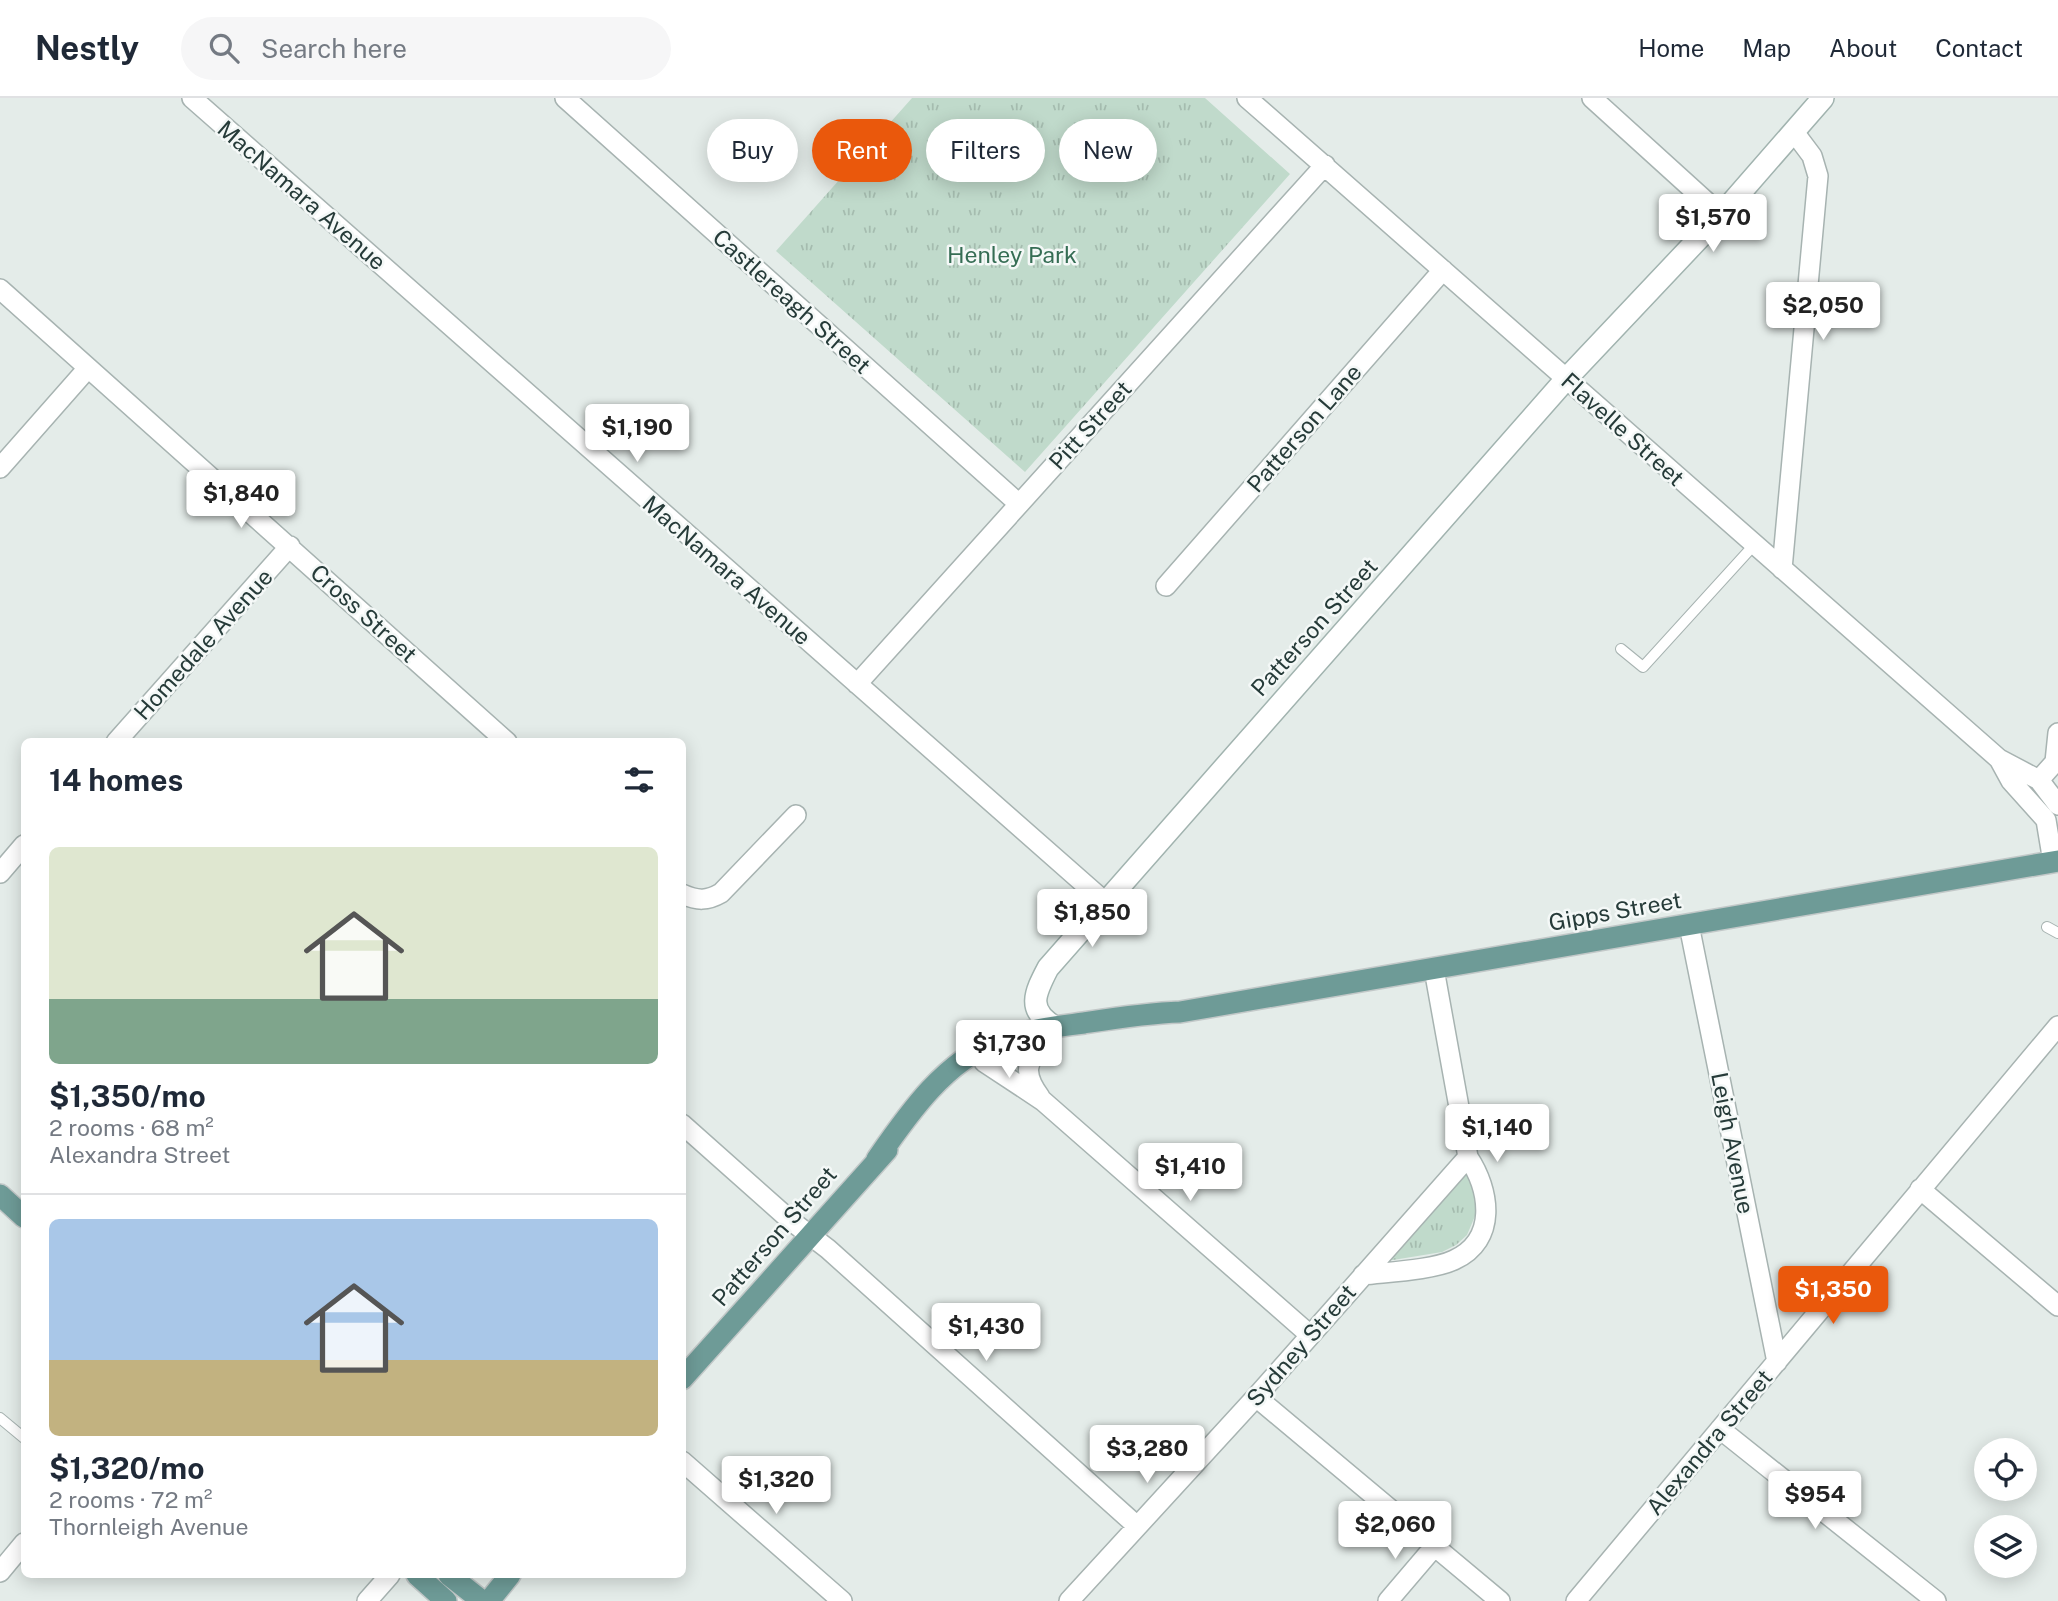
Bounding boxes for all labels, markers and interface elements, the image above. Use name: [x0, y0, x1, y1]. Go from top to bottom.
search box: [181, 17, 671, 80]
text: Nestly: [35, 29, 139, 67]
icon: search: [205, 29, 243, 67]
text: Search here: [261, 33, 407, 64]
text: Home: [1638, 34, 1704, 62]
text: Map: [1742, 34, 1791, 62]
text: About: [1829, 34, 1897, 62]
text: Contact: [1935, 34, 2023, 62]
street label: MacNamara Avenue: [212, 115, 392, 275]
chip: Buy: [707, 119, 798, 182]
chip: Rent: [812, 119, 912, 182]
chip: Filters: [926, 119, 1045, 182]
chip: New: [1059, 119, 1157, 182]
pin: $1,570: [1656, 194, 1770, 254]
text: $1,570: [1675, 203, 1751, 230]
street label: Castlereagh Street: [708, 223, 876, 379]
park label: Henley Park: [947, 241, 1077, 268]
pin: $2,050: [1766, 282, 1880, 342]
text: $2,050: [1782, 291, 1864, 318]
street label: Patterson Lane: [1241, 359, 1367, 497]
street label: Flavelle Street: [1556, 367, 1690, 491]
street label: Pitt Street: [1043, 375, 1137, 475]
pin: $1,190: [580, 404, 694, 464]
text: $1,190: [601, 413, 673, 440]
pin: $1,840: [184, 470, 298, 530]
text: $1,840: [202, 479, 280, 506]
street label: MacNamara Avenue: [637, 490, 817, 650]
street label: Patterson Street: [1245, 553, 1383, 701]
street label: Cross Street: [305, 558, 423, 668]
street label: Homedale Avenue: [128, 563, 278, 725]
icon: filters: [620, 761, 658, 799]
text: 14 homes: [49, 762, 183, 798]
street label: Gipps Street: [1546, 886, 1684, 936]
pin: $1,850: [1035, 890, 1149, 949]
icon: home: [291, 893, 417, 1019]
text: $1,850: [1053, 898, 1131, 925]
pin: $1,730: [952, 1020, 1066, 1080]
text: $1,730: [972, 1029, 1046, 1056]
street label: Leigh Avenue: [1706, 1070, 1760, 1216]
text: $1,350/mo: [49, 1078, 206, 1114]
pin: $1,140: [1440, 1104, 1554, 1164]
text: $1,140: [1461, 1113, 1533, 1140]
text: 2 rooms · 68 m²: [49, 1114, 214, 1141]
text: Alexandra Street: [49, 1141, 230, 1168]
pin: $1,410: [1133, 1144, 1247, 1203]
text: $1,410: [1154, 1152, 1226, 1179]
street label: Patterson Street: [706, 1161, 842, 1311]
icon: home: [291, 1265, 417, 1391]
pin: $1,350: [1776, 1266, 1890, 1326]
text: $1,350: [1794, 1275, 1872, 1302]
street label: Sydney Street: [1241, 1279, 1361, 1411]
pin: $1,430: [929, 1304, 1043, 1363]
text: $1,430: [948, 1312, 1024, 1339]
street label: Alexandra Street: [1640, 1364, 1778, 1520]
pin: $3,280: [1090, 1426, 1204, 1485]
text: $3,280: [1106, 1434, 1188, 1461]
map controls: [1974, 1438, 2037, 1578]
button: locate: [1974, 1438, 2037, 1501]
text: $1,320/mo: [49, 1450, 204, 1486]
pin: $1,320: [719, 1456, 833, 1516]
text: $1,320: [738, 1465, 814, 1492]
pin: $954: [1774, 1472, 1856, 1531]
text: $954: [1784, 1480, 1846, 1507]
text: 2 rooms · 72 m²: [49, 1486, 212, 1513]
pin: $2,060: [1338, 1502, 1452, 1561]
text: $2,060: [1354, 1510, 1436, 1537]
text: Thornleigh Avenue: [49, 1513, 248, 1540]
button: layers: [1974, 1515, 2037, 1578]

